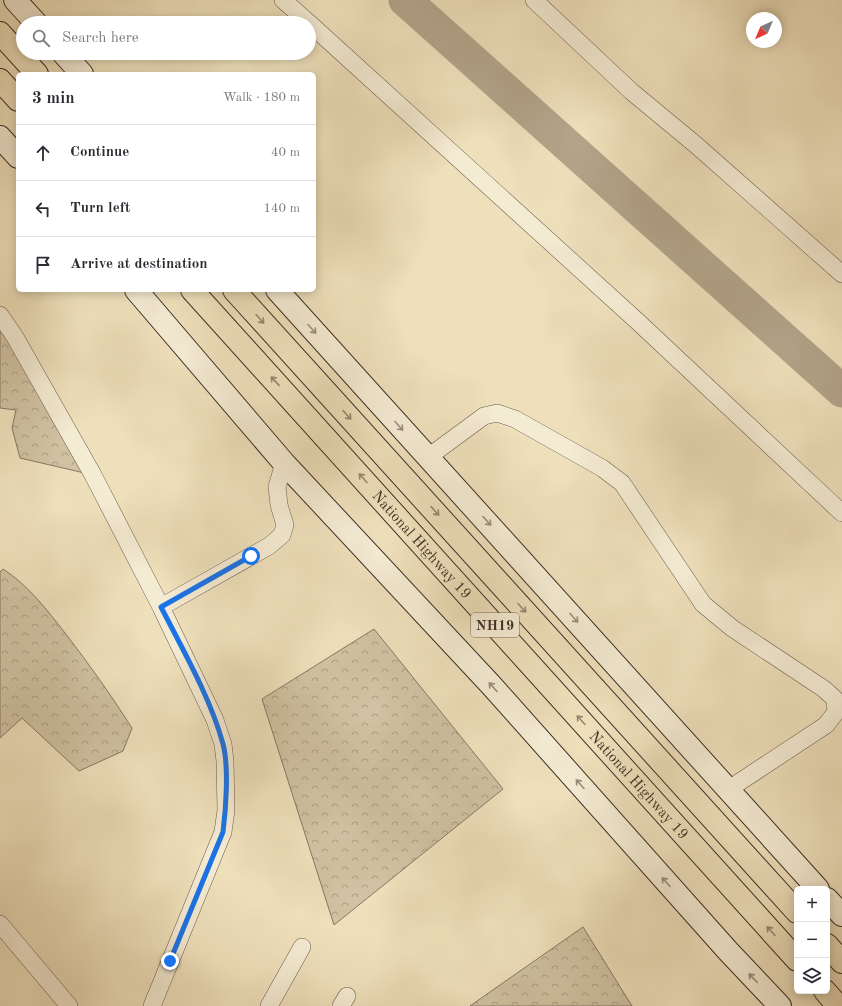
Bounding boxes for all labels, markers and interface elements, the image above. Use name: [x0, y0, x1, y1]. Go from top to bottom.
north arrow: [746, 12, 782, 48]
search box: [16, 16, 316, 60]
icon: search: [30, 27, 52, 49]
text: Search here: [62, 31, 139, 46]
text: 3 min: [32, 90, 75, 107]
text: Walk · 180 m: [223, 91, 300, 104]
icon: ahead: [32, 142, 54, 164]
text: Continue: [70, 145, 129, 160]
text: 40 m: [271, 146, 300, 159]
icon: left: [32, 198, 54, 220]
text: Turn left: [70, 201, 130, 216]
text: 140 m: [263, 202, 300, 215]
icon: arrive: [32, 254, 54, 276]
text: Arrive at destination: [70, 257, 208, 272]
one-way arrow: [255, 314, 265, 324]
one-way arrow: [307, 324, 316, 334]
one-way arrow: [271, 376, 280, 387]
one-way arrow: [343, 410, 352, 420]
one-way arrow: [394, 421, 403, 431]
one-way arrow: [358, 473, 367, 483]
street label: National Highway 19: [368, 489, 473, 602]
one-way arrow: [430, 506, 439, 517]
one-way arrow: [483, 516, 492, 527]
route start: [242, 547, 260, 565]
one-way arrow: [517, 602, 526, 612]
road number: NH19: [471, 613, 519, 637]
one-way arrow: [569, 613, 578, 623]
one-way arrow: [489, 683, 498, 693]
one-way arrow: [576, 715, 585, 725]
street label: National Highway 19: [586, 729, 690, 843]
one-way arrow: [575, 779, 584, 790]
one-way arrow: [662, 877, 671, 887]
map controls: [794, 886, 830, 994]
button: +: [794, 886, 830, 922]
button: −: [794, 922, 830, 958]
one-way arrow: [766, 926, 776, 936]
route end: [161, 952, 179, 970]
button: layers: [794, 958, 830, 994]
one-way arrow: [749, 973, 758, 983]

